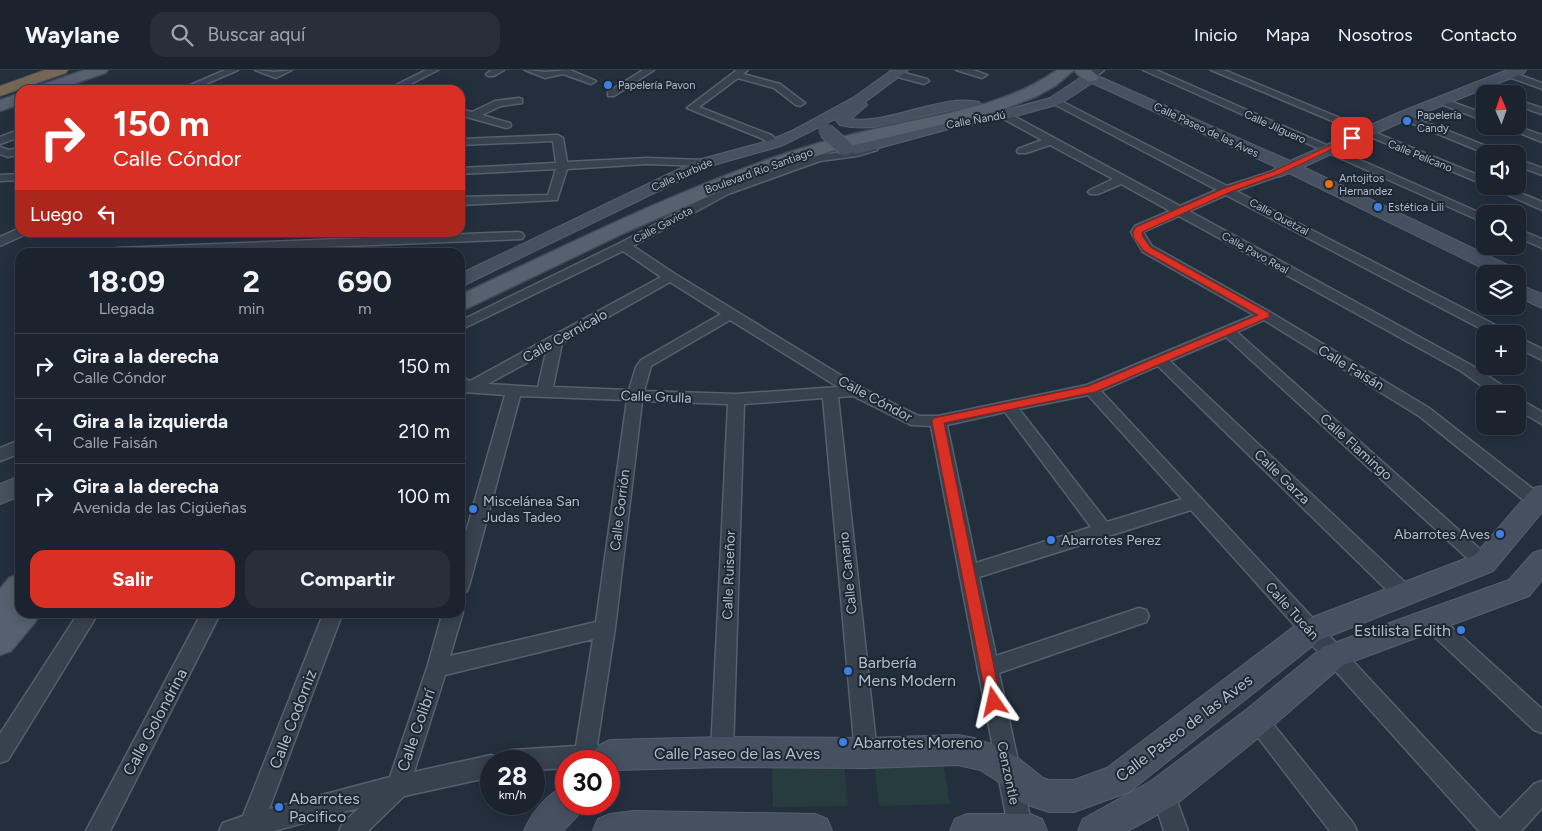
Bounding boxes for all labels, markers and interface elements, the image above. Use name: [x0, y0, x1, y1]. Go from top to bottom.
search box: [150, 12, 500, 57]
text: Waylane: [25, 20, 120, 49]
icon: search: [168, 21, 196, 49]
text: Buscar aquí: [208, 23, 305, 46]
text: Inicio: [1194, 24, 1238, 46]
text: Mapa: [1266, 24, 1310, 46]
text: Nosotros: [1338, 24, 1413, 46]
text: Contacto: [1441, 24, 1517, 46]
marker: Papelería Pavon: [602, 79, 614, 91]
place label: Papelería Pavon: [618, 79, 695, 92]
north arrow: [1476, 85, 1526, 135]
map controls: [1476, 85, 1526, 435]
street label: Calle Paseo de las Aves: [1151, 100, 1261, 160]
text: 150 m: [113, 103, 210, 145]
icon: right: [30, 105, 95, 170]
street label: Calle Ñandú: [945, 107, 1007, 132]
street label: Calle Jilguero: [1242, 108, 1308, 146]
place label: Papelería Candy: [1417, 109, 1462, 135]
marker: Papelería Candy: [1401, 115, 1413, 127]
pin: [1331, 117, 1373, 159]
icon: arrive: [1338, 124, 1366, 152]
street label: Calle Pelícano: [1386, 137, 1454, 175]
text: Calle Cóndor: [113, 145, 241, 172]
street label: Boulevard Río Santiago: [703, 145, 815, 197]
button: sound: [1476, 145, 1526, 195]
street label: Calle Iturbide: [649, 156, 715, 194]
place label: Antojitos Hernandez: [1339, 172, 1393, 198]
marker: Antojitos Hernandez: [1323, 178, 1335, 190]
street label: Calle Quetzal: [1247, 196, 1311, 238]
icon: left: [93, 200, 121, 228]
marker: Estética Lili: [1372, 201, 1384, 213]
place label: Estética Lili: [1388, 201, 1444, 214]
text: Luego: [30, 203, 83, 226]
street label: Calle Gaviota: [631, 204, 695, 246]
button: search: [1476, 205, 1526, 255]
street label: Calle Pavo Real: [1219, 229, 1291, 277]
text: 18:09: [88, 263, 165, 300]
text: 2: [243, 263, 260, 300]
text: 690: [338, 263, 392, 300]
button: layers: [1476, 265, 1526, 315]
text: Llegada: [99, 299, 154, 318]
text: min: [238, 299, 264, 318]
text: m: [358, 299, 372, 318]
street label: Calle Cernícalo: [520, 306, 610, 366]
button: +: [1476, 325, 1526, 375]
street label: Calle Faisán: [1315, 342, 1387, 394]
text: Gira a la derecha: [73, 345, 219, 368]
icon: right: [30, 352, 58, 380]
text: 150 m: [398, 355, 450, 378]
text: Calle Cóndor: [73, 368, 166, 387]
street label: Calle Cóndor: [835, 372, 915, 426]
button: −: [1476, 385, 1526, 435]
street label: Calle Grulla: [620, 387, 692, 407]
text: Gira a la izquierda: [73, 410, 228, 433]
street label: Calle Flamingo: [1316, 410, 1396, 484]
icon: left: [30, 417, 58, 445]
text: 210 m: [398, 420, 450, 443]
text: Calle Faisán: [73, 433, 157, 452]
street label: Calle Garza: [1251, 446, 1313, 508]
street label: Calle Gorrión: [607, 468, 633, 552]
text: Gira a la derecha: [73, 475, 219, 498]
icon: right: [30, 482, 58, 510]
text: 100 m: [397, 485, 450, 508]
place label: Miscelánea San Judas Tadeo: [483, 493, 580, 526]
text: Avenida de las Cigüeñas: [73, 498, 247, 517]
marker: Miscelánea San Judas Tadeo: [467, 503, 479, 515]
place label: Abarrotes Aves: [1394, 526, 1490, 543]
marker: Abarrotes Aves: [1494, 528, 1506, 540]
street label: Calle Ruiseñor: [719, 530, 739, 620]
street label: Calle Canario: [835, 531, 861, 615]
place label: Abarrotes Perez: [1061, 532, 1161, 549]
marker: Abarrotes Perez: [1045, 534, 1057, 546]
button: Salir: [30, 550, 235, 608]
button: Compartir: [245, 550, 450, 608]
street label: Calle Tucán: [1262, 579, 1322, 644]
place label: Estilista Edith: [1354, 621, 1451, 640]
marker: Estilista Edith: [1455, 624, 1467, 636]
place label: Barbería Mens Modern: [858, 653, 956, 690]
street label: Calle Golondrina: [119, 665, 191, 779]
marker: Barbería Mens Modern: [842, 665, 854, 677]
street label: Calle Codorniz: [265, 667, 321, 771]
street label: Calle Paseo de las Aves: [1112, 670, 1256, 786]
position arrow: [967, 675, 1019, 727]
street label: Calle Colibrí: [393, 685, 439, 774]
place label: Abarrotes Moreno: [853, 733, 983, 752]
marker: Abarrotes Moreno: [837, 736, 849, 748]
street label: Cenzontle: [993, 740, 1023, 807]
street label: Calle Paseo de las Aves: [654, 744, 820, 763]
speed limit sign: 30: [555, 750, 620, 815]
text: 28: [498, 761, 527, 791]
text: km/h: [499, 788, 526, 802]
place label: Abarrotes Pacifico: [289, 789, 360, 826]
marker: Abarrotes Pacifico: [273, 801, 285, 813]

